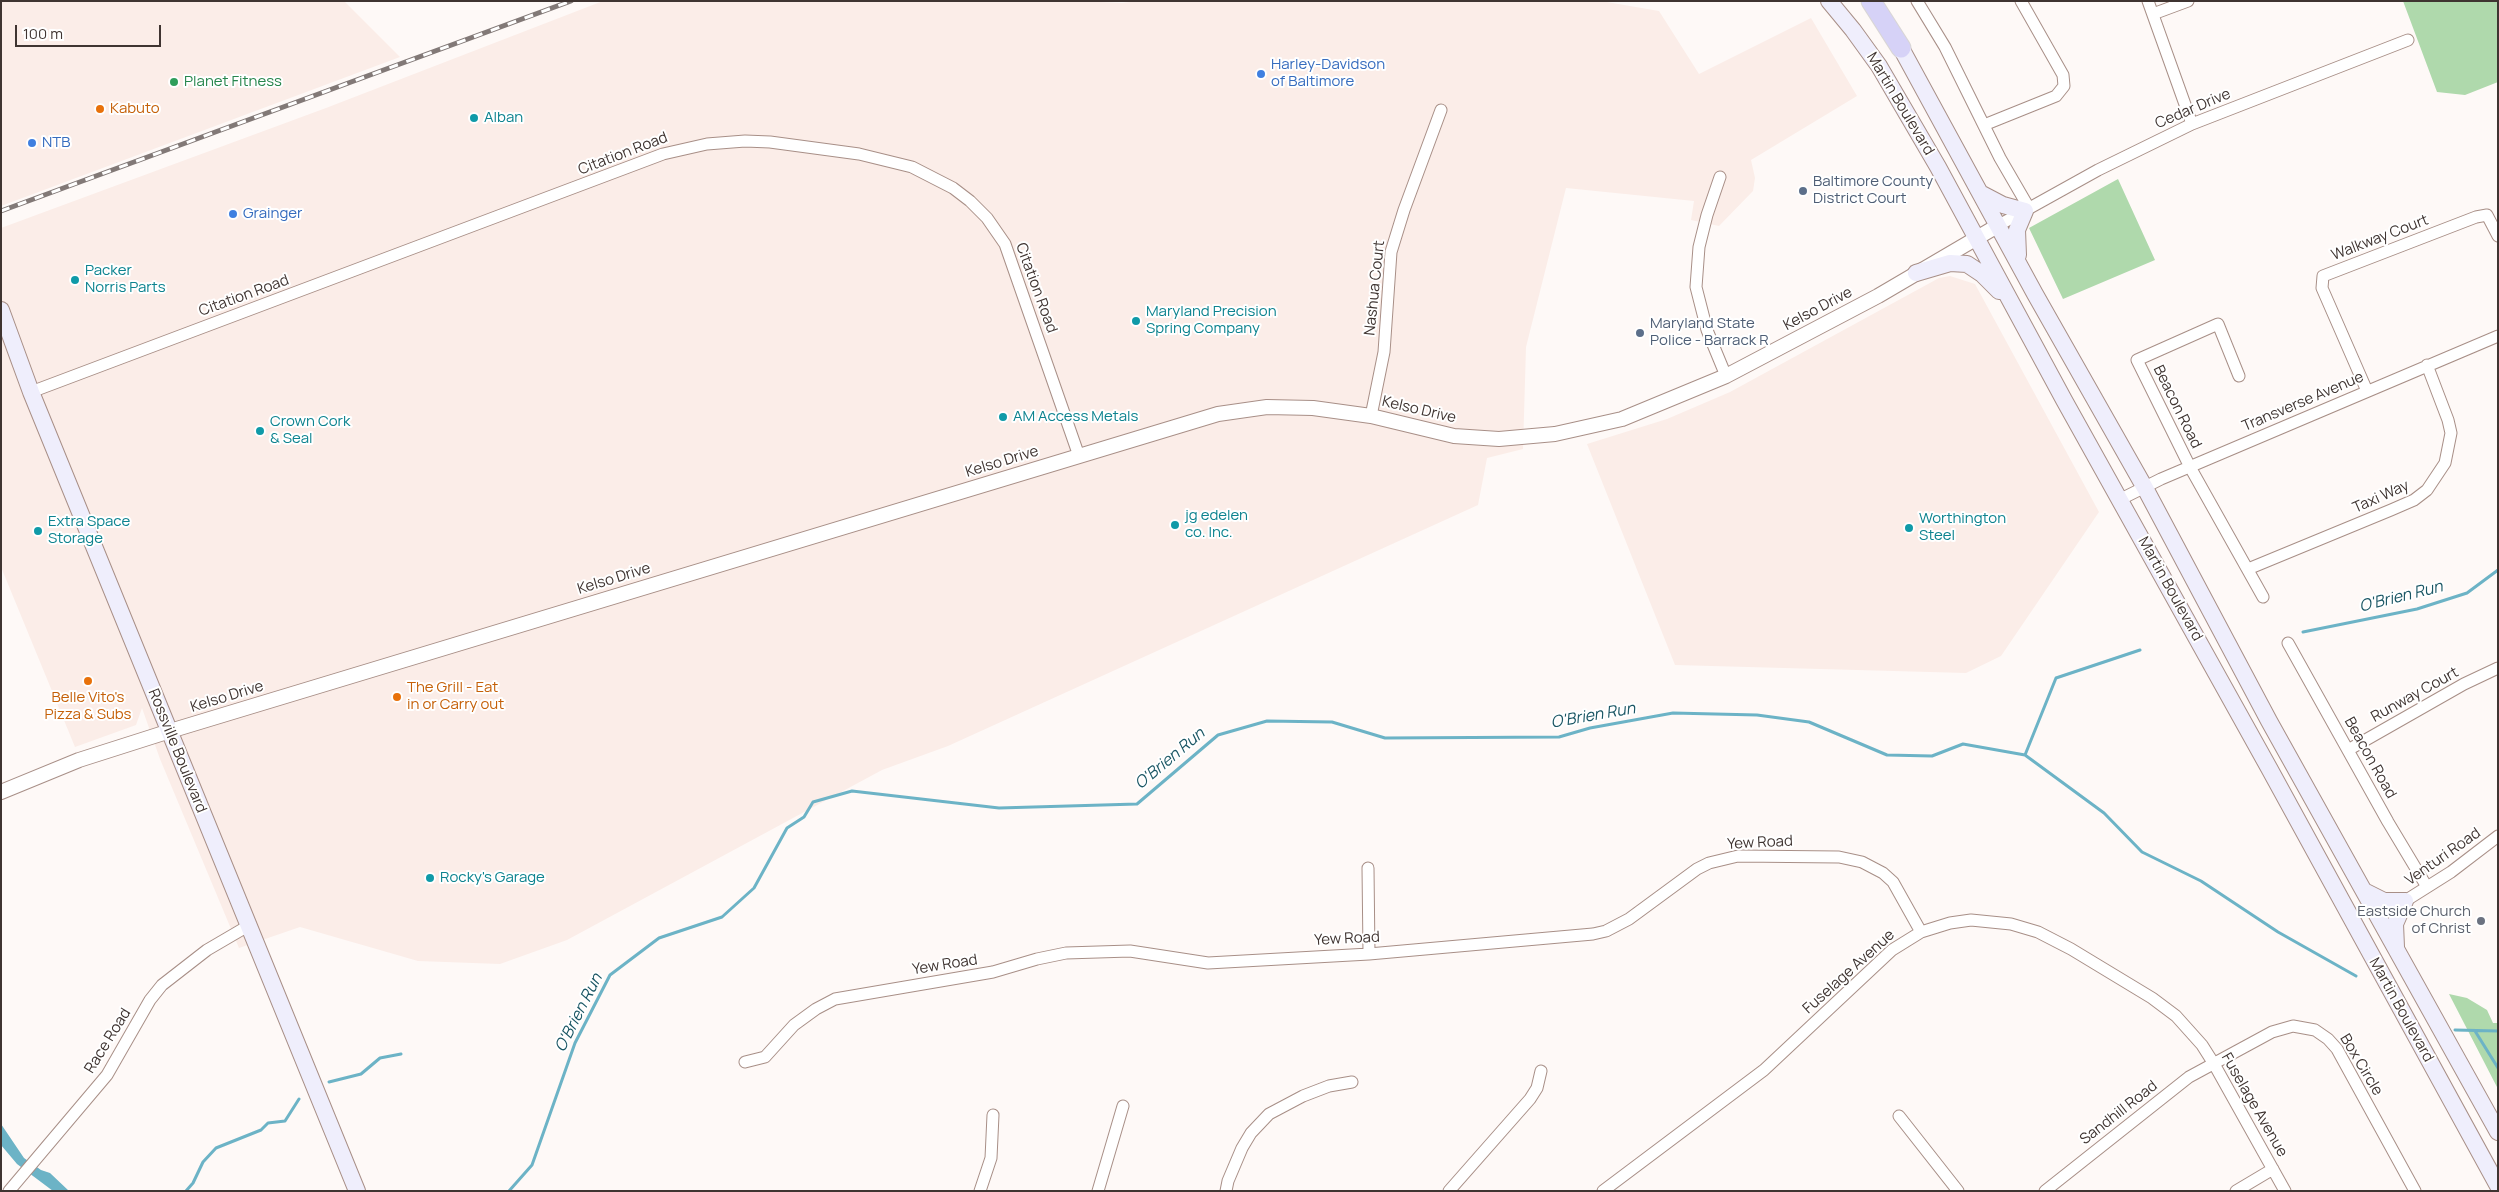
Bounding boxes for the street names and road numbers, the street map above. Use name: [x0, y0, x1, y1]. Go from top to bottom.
street label: Martin Boulevard: [1862, 49, 1938, 159]
street label: Cedar Drive: [2153, 85, 2233, 133]
street label: Citation Road: [576, 129, 670, 179]
street label: Walkway Court: [2329, 211, 2431, 265]
street label: Nashua Court: [1361, 240, 1389, 336]
street label: Citation Road: [1011, 241, 1061, 335]
street label: Citation Road: [197, 271, 291, 321]
street label: Kelso Drive: [1780, 283, 1856, 335]
street label: Beacon Road: [2149, 362, 2205, 452]
street label: Transverse Avenue: [2240, 368, 2366, 436]
street label: Kelso Drive: [1380, 393, 1458, 427]
street label: Kelso Drive: [963, 442, 1041, 482]
street label: Taxi Way: [2350, 477, 2412, 517]
street label: Martin Boulevard: [2134, 534, 2206, 644]
street label: Kelso Drive: [575, 559, 653, 599]
street label: Runway Court: [2368, 664, 2462, 726]
street label: Kelso Drive: [188, 677, 266, 717]
street label: Rossville Boulevard: [144, 686, 210, 816]
street label: Beacon Road: [2340, 714, 2400, 802]
street label: Venturi Road: [2402, 824, 2484, 890]
street label: Yew Road: [1727, 832, 1793, 854]
street label: Fuselage Avenue: [1800, 926, 1898, 1018]
street label: Yew Road: [1314, 928, 1380, 950]
street label: Yew Road: [911, 951, 979, 979]
street label: Martin Boulevard: [2365, 955, 2437, 1065]
street label: Race Road: [81, 1005, 135, 1077]
street label: Box Circle: [2336, 1031, 2386, 1099]
street label: Fuselage Avenue: [2217, 1050, 2291, 1160]
street label: Sandhill Road: [2077, 1077, 2161, 1149]

